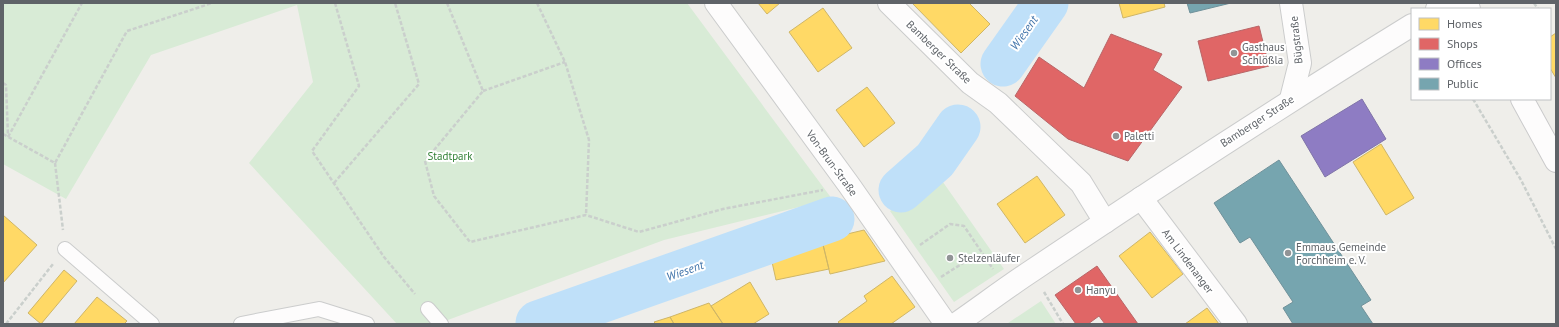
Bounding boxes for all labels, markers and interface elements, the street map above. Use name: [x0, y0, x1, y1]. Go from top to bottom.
legend: [1411, 8, 1551, 100]
water label: Wiesent: [1006, 12, 1041, 53]
street label: Bügstraße: [1286, 15, 1305, 65]
text: Homes: [1447, 16, 1482, 31]
street label: Bamberger Straße: [904, 17, 975, 87]
text: Shops: [1447, 36, 1478, 51]
place label: Gasthaus Schlößla: [1242, 40, 1285, 67]
marker: Gasthaus Schlößla: [1229, 48, 1239, 58]
text: Offices: [1447, 56, 1482, 71]
text: Public: [1447, 76, 1479, 91]
street label: Bamberger Straße: [1217, 92, 1297, 150]
street label: Von-Brun-Straße: [803, 126, 861, 199]
place label: Paletti: [1124, 129, 1154, 143]
marker: Paletti: [1111, 131, 1121, 141]
park label: Stadtpark: [427, 149, 473, 163]
street label: Am Lindenanger: [1159, 226, 1217, 296]
place label: Emmaus Gemeinde Forchheim e. V.: [1296, 240, 1386, 267]
marker: Emmaus Gemeinde Forchheim e. V.: [1283, 248, 1293, 258]
place label: Stelzenläufer: [958, 251, 1020, 265]
marker: Stelzenläufer: [945, 253, 955, 263]
water label: Wiesent: [664, 256, 707, 284]
place label: Hanyu: [1086, 283, 1116, 297]
marker: Hanyu: [1073, 285, 1083, 295]

